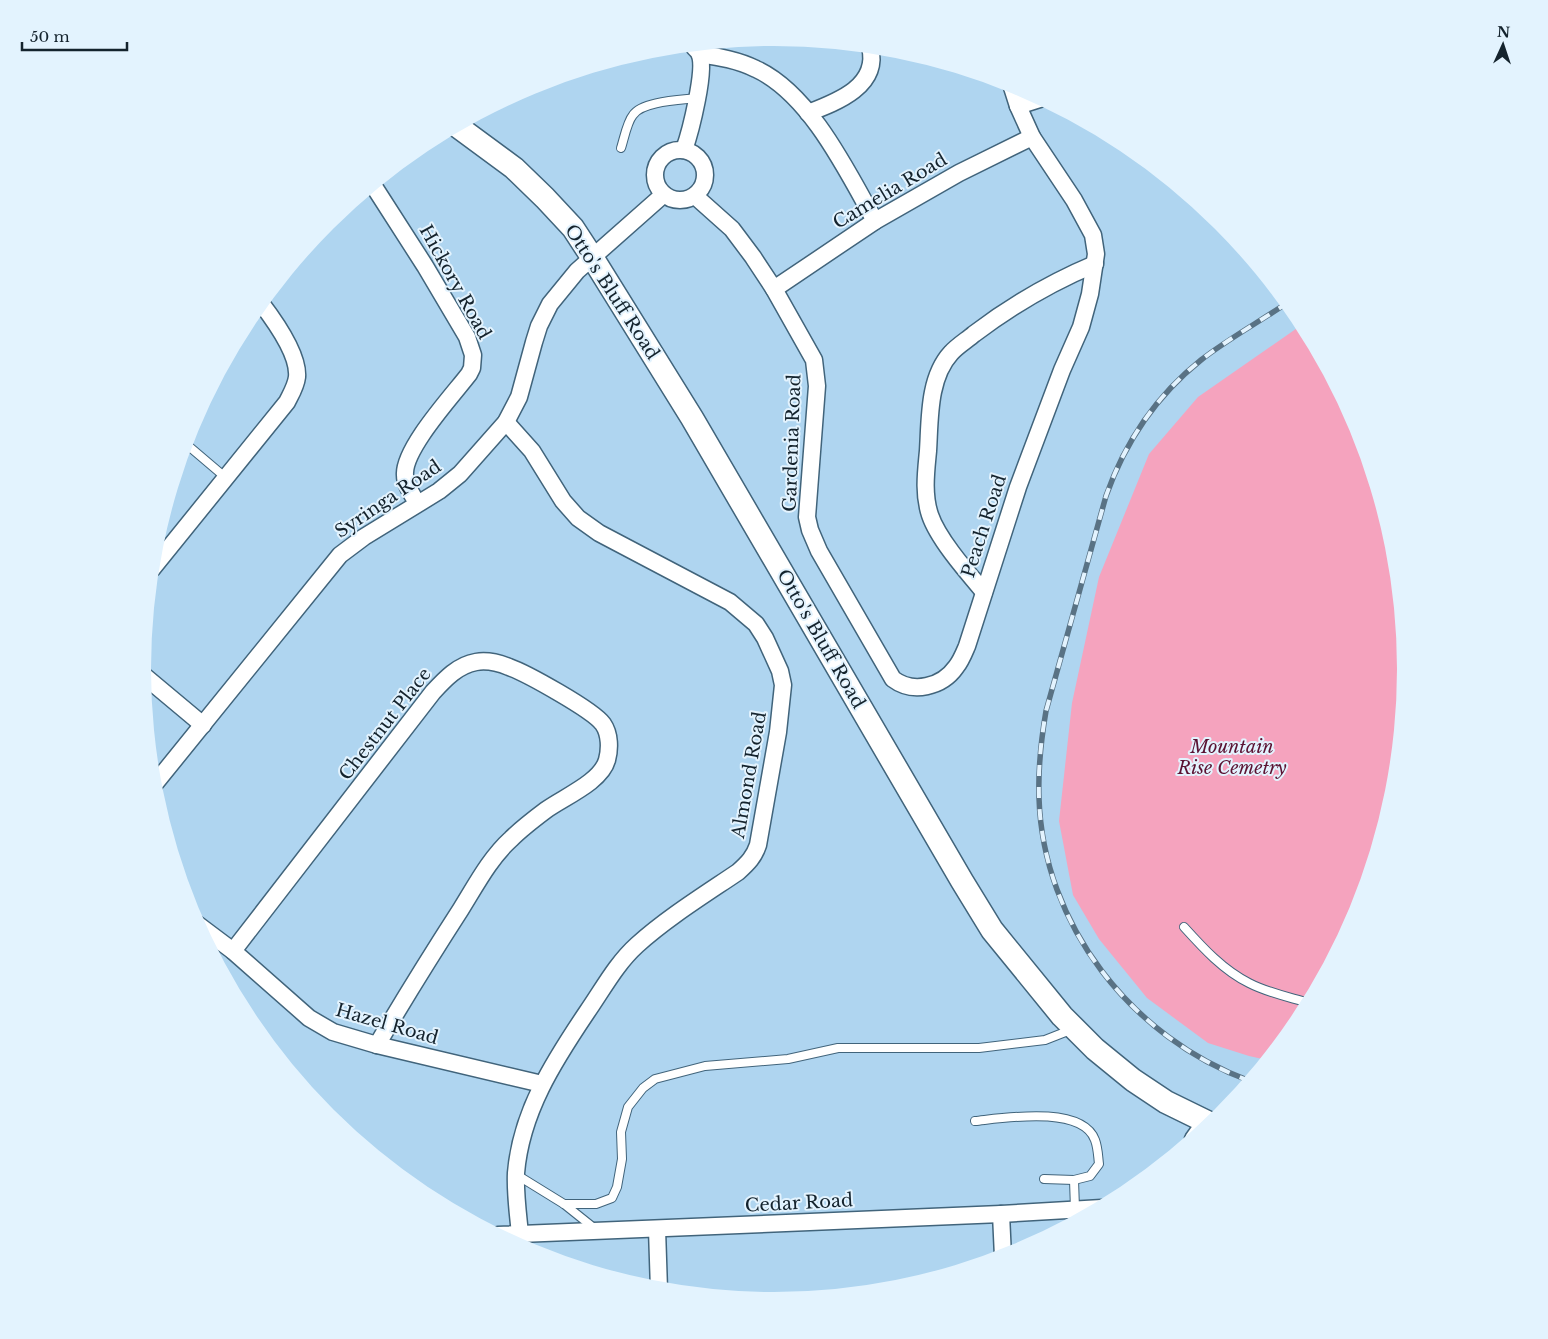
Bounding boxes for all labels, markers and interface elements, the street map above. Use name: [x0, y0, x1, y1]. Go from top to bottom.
scale bar: [22, 20, 128, 52]
north arrow: [1478, 20, 1528, 70]
text: N: [1497, 23, 1511, 41]
text: 50 m: [30, 27, 70, 46]
street label: Camelia Road: [829, 148, 951, 234]
street label: Otto's Bluff Road: [560, 220, 664, 364]
street label: Hickory Road: [415, 221, 495, 343]
street label: Gardenia Road: [779, 374, 805, 512]
street label: Syringa Road: [331, 455, 445, 543]
street label: Peach Road: [957, 472, 1011, 580]
street label: Otto's Bluff Road: [772, 566, 870, 712]
street label: Chestnut Place: [334, 663, 436, 785]
street label: Almond Road: [727, 710, 771, 841]
park label: Mountain Rise Cemetry: [1176, 736, 1287, 779]
street label: Hazel Road: [333, 999, 441, 1049]
street label: Cedar Road: [744, 1189, 854, 1217]

